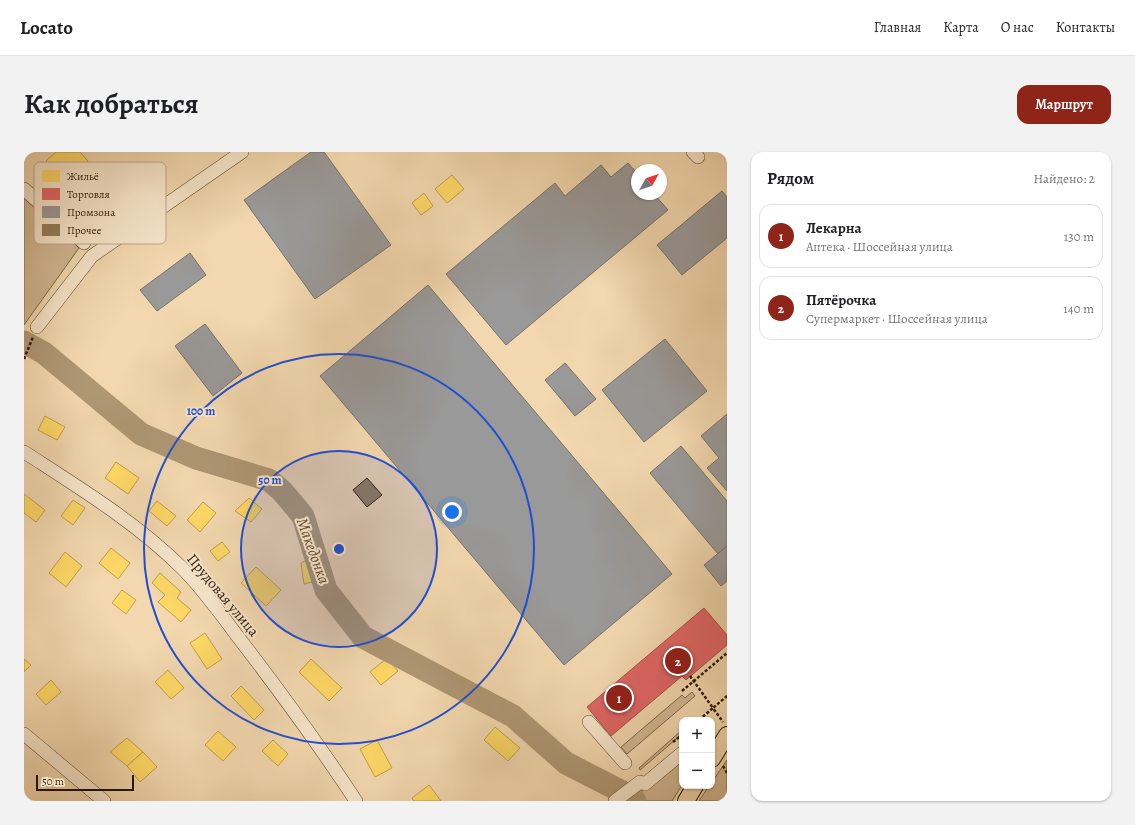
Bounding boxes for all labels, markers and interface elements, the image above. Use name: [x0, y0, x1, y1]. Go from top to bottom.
text: Locato: [20, 15, 73, 41]
text: Главная: [874, 18, 921, 37]
text: Карта: [943, 18, 979, 37]
text: О нас: [1001, 18, 1034, 37]
text: Контакты: [1056, 18, 1115, 37]
text: Как добраться: [24, 85, 199, 123]
button: Маршрут: [1017, 85, 1111, 124]
legend: [34, 162, 166, 244]
north arrow: [631, 164, 667, 200]
text: Рядом: [767, 167, 814, 190]
text: Жильё: [67, 169, 99, 184]
text: Найдено: 2: [1034, 170, 1095, 187]
text: Торговля: [67, 187, 110, 202]
text: Промзона: [67, 205, 116, 220]
text: Лекарна: [806, 218, 862, 238]
text: Прочее: [67, 223, 101, 238]
text: 1: [779, 228, 783, 245]
text: 130 m: [1064, 228, 1094, 245]
text: Аптека · Шоссейная улица: [806, 238, 953, 255]
text: Пятёрочка: [806, 290, 876, 310]
text: 2: [778, 300, 784, 317]
text: 140 m: [1063, 300, 1094, 317]
text: Супермаркет · Шоссейная улица: [806, 310, 988, 327]
text: 100 m: [187, 403, 215, 419]
text: 50 m: [258, 472, 282, 488]
your location: [442, 502, 462, 522]
water label: Македонка: [291, 515, 335, 587]
centre of rings: [332, 542, 346, 556]
street label: Прудовая улица: [182, 549, 264, 641]
pin: 2: [665, 646, 691, 676]
pin: 1: [606, 683, 632, 713]
map controls: [679, 717, 715, 789]
button: +: [679, 717, 715, 753]
button: −: [679, 753, 715, 789]
scale bar: [36, 773, 134, 792]
text: 50 m: [42, 774, 64, 789]

